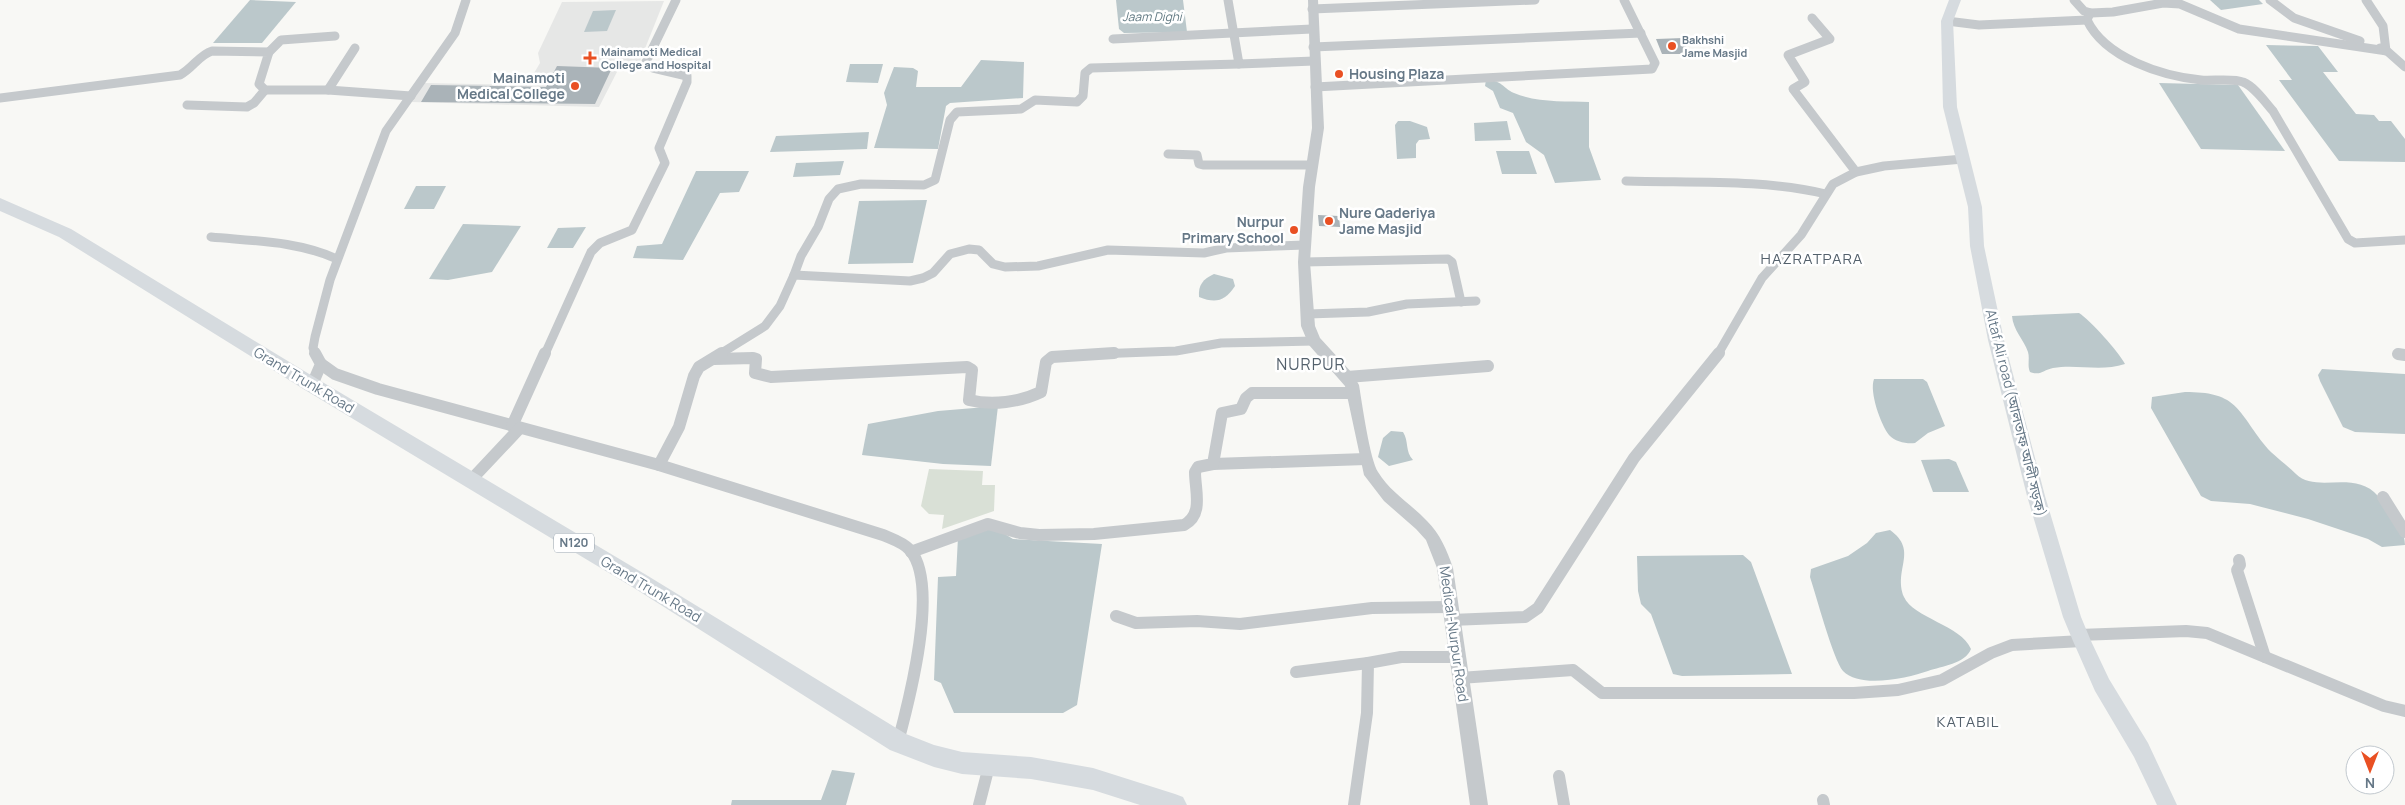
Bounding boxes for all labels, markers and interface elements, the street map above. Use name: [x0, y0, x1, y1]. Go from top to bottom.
water label: Jaam Dighi: [1122, 8, 1184, 25]
place label: Bakhshi Jame Masjid: [1682, 32, 1747, 60]
marker: Bakhshi Jame Masjid: [1666, 40, 1678, 52]
place label: Mainamoti Medical College and Hospital: [601, 44, 711, 72]
marker: Mainamoti Medical College and Hospital: [583, 51, 597, 65]
place label: Housing Plaza: [1349, 64, 1444, 83]
place label: Mainamoti Medical College: [457, 68, 565, 103]
marker: Housing Plaza: [1333, 68, 1345, 80]
marker: Mainamoti Medical College: [569, 80, 581, 92]
place label: Nure Qaderiya Jame Masjid: [1339, 203, 1435, 238]
place label: Nurpur Primary School: [1182, 212, 1284, 247]
marker: Nure Qaderiya Jame Masjid: [1323, 215, 1335, 227]
marker: Nurpur Primary School: [1288, 224, 1300, 236]
district label: HAZRATPARA: [1761, 248, 1863, 269]
street label: Altaf Ali road (আলতাফ আলী সড়ক): [1982, 307, 2051, 519]
street label: Grand Trunk Road: [250, 342, 358, 417]
district label: NURPUR: [1276, 353, 1346, 375]
road number: N120: [554, 534, 594, 552]
street label: Grand Trunk Road: [597, 551, 705, 626]
street label: Medical-Nurpur Road: [1436, 565, 1473, 703]
district label: KATABIL: [1936, 711, 2000, 732]
north arrow: [2345, 745, 2395, 795]
text: N: [2365, 774, 2375, 793]

